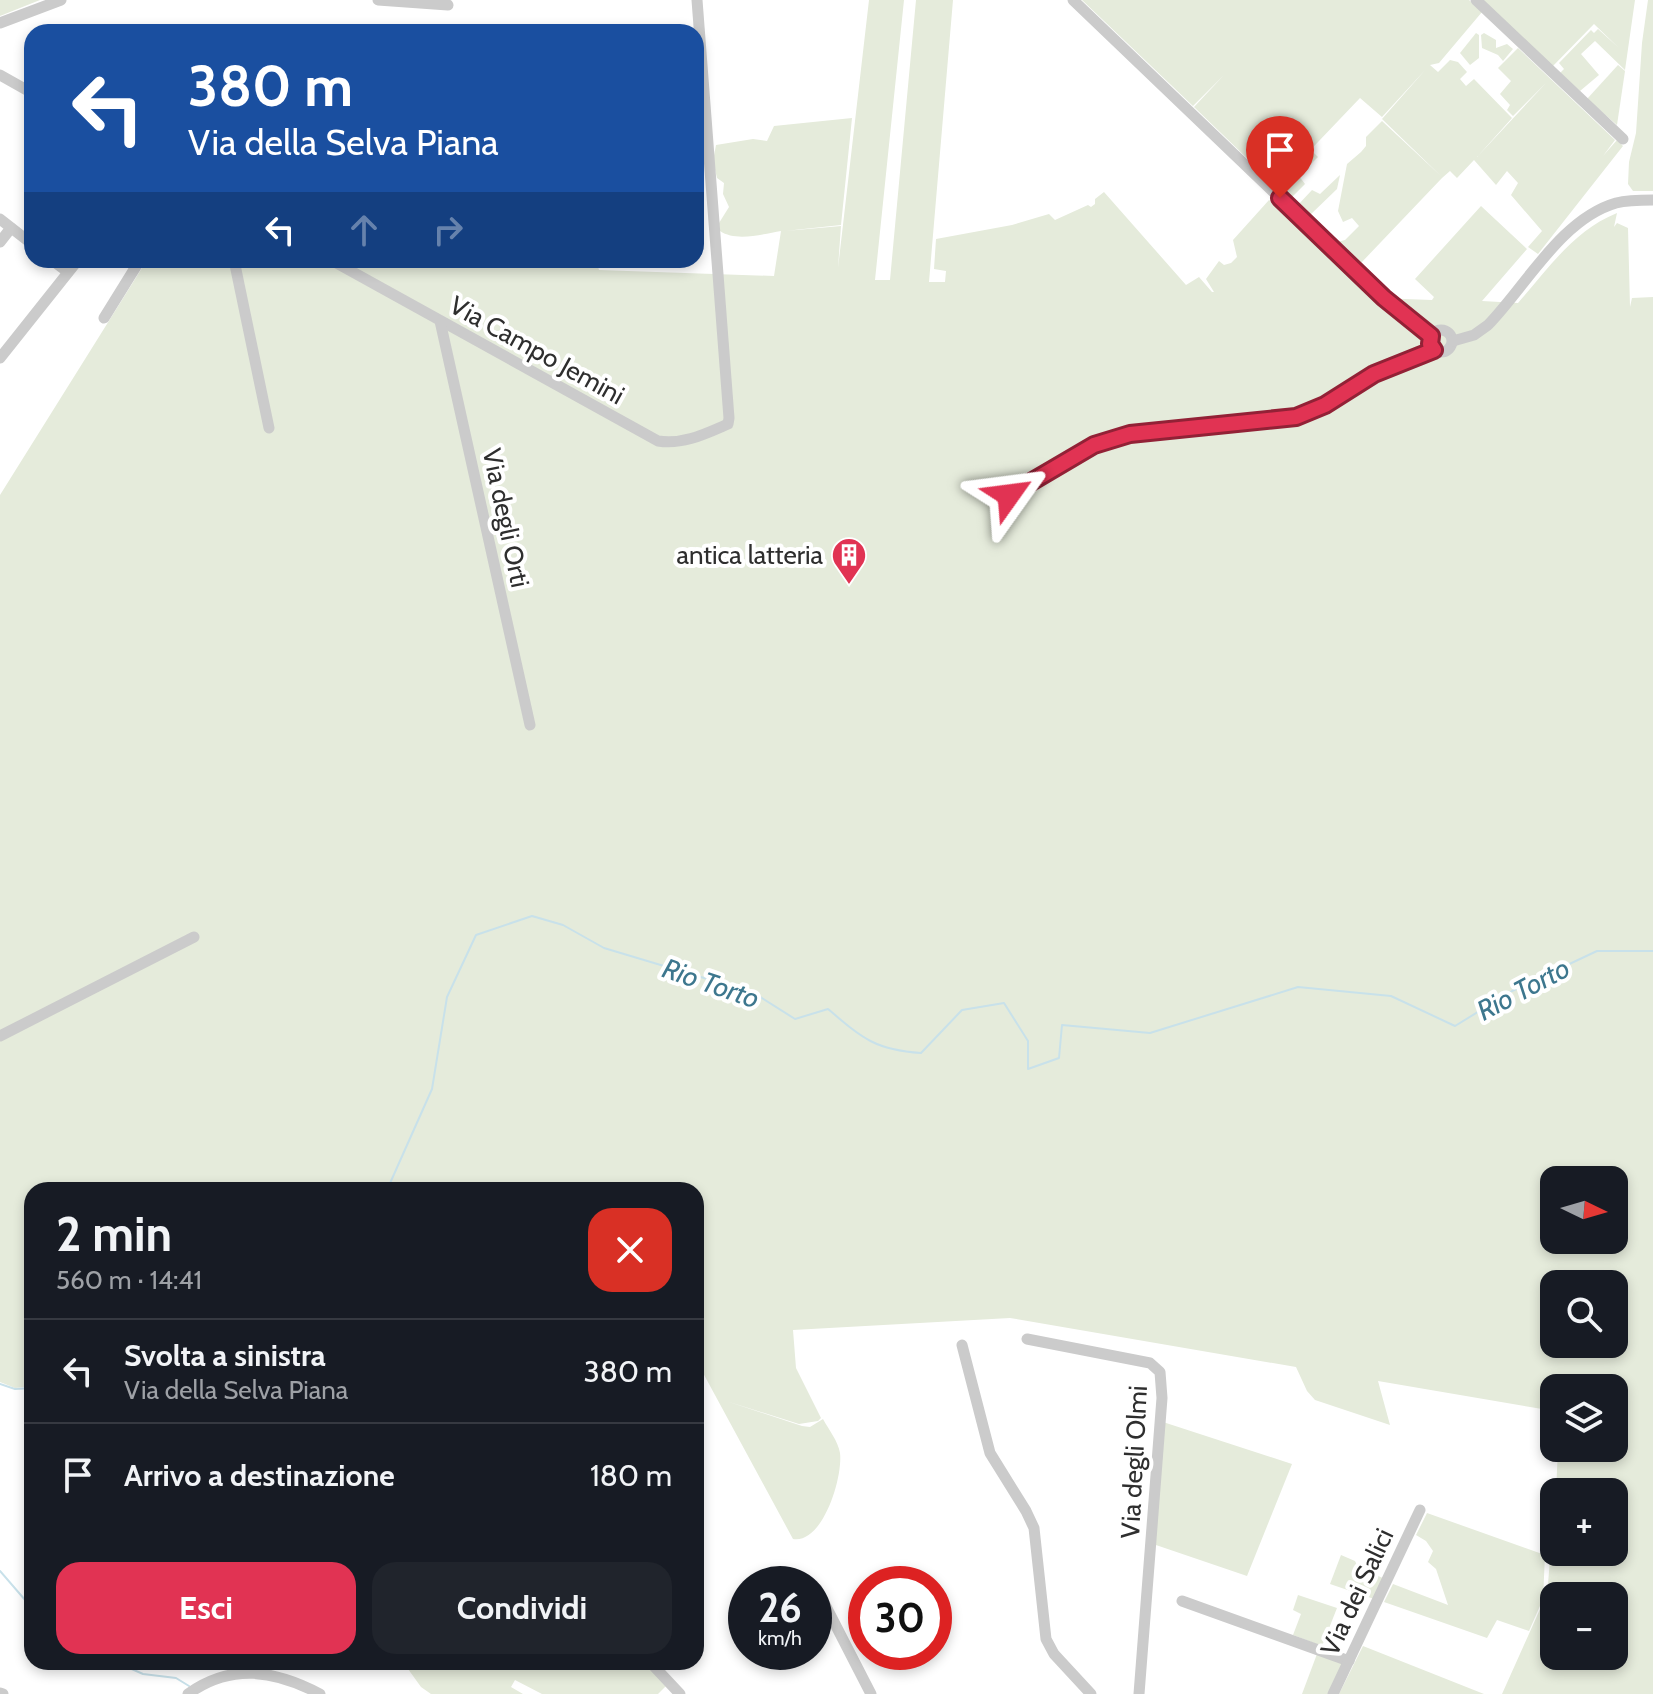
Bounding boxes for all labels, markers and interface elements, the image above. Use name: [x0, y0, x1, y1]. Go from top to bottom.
text: 380 m: [188, 52, 353, 120]
icon: left: [56, 56, 160, 160]
pin: [1246, 116, 1314, 198]
text: Via della Selva Piana: [188, 120, 499, 164]
icon: arrive: [1258, 128, 1302, 172]
icon: left: [258, 208, 302, 252]
icon: ahead: [342, 208, 386, 252]
icon: right: [426, 208, 470, 252]
street label: Via Campo Jemini: [444, 289, 630, 411]
street label: Via degli Orti: [476, 446, 536, 590]
position arrow: [967, 453, 1051, 537]
building icon: antica latteria: [830, 536, 868, 586]
place label: antica latteria: [676, 539, 824, 571]
water label: Rio Torto: [658, 951, 764, 1015]
water label: Rio Torto: [1471, 951, 1575, 1027]
north arrow: [1540, 1166, 1628, 1254]
map controls: [1540, 1166, 1628, 1670]
text: 2 min: [56, 1205, 172, 1263]
button: close: [588, 1208, 672, 1292]
text: 560 m · 14:41: [56, 1264, 202, 1296]
button: search: [1540, 1270, 1628, 1358]
text: Svolta a sinistra: [124, 1337, 326, 1374]
icon: left: [56, 1349, 100, 1393]
text: 380 m: [584, 1353, 672, 1390]
text: Via della Selva Piana: [124, 1374, 348, 1406]
button: layers: [1540, 1374, 1628, 1462]
street label: Via degli Olmi: [1114, 1385, 1154, 1539]
icon: arrive: [56, 1453, 100, 1497]
text: Arrivo a destinazione: [124, 1457, 395, 1494]
text: 180 m: [590, 1457, 672, 1494]
button: +: [1540, 1478, 1628, 1566]
street label: Via dei Salici: [1314, 1523, 1400, 1661]
button: Esci: [56, 1562, 356, 1654]
button: Condividi: [372, 1562, 672, 1654]
speed limit sign: 30: [848, 1566, 952, 1670]
button: −: [1540, 1582, 1628, 1670]
text: 26: [758, 1583, 802, 1632]
text: km/h: [758, 1626, 802, 1650]

